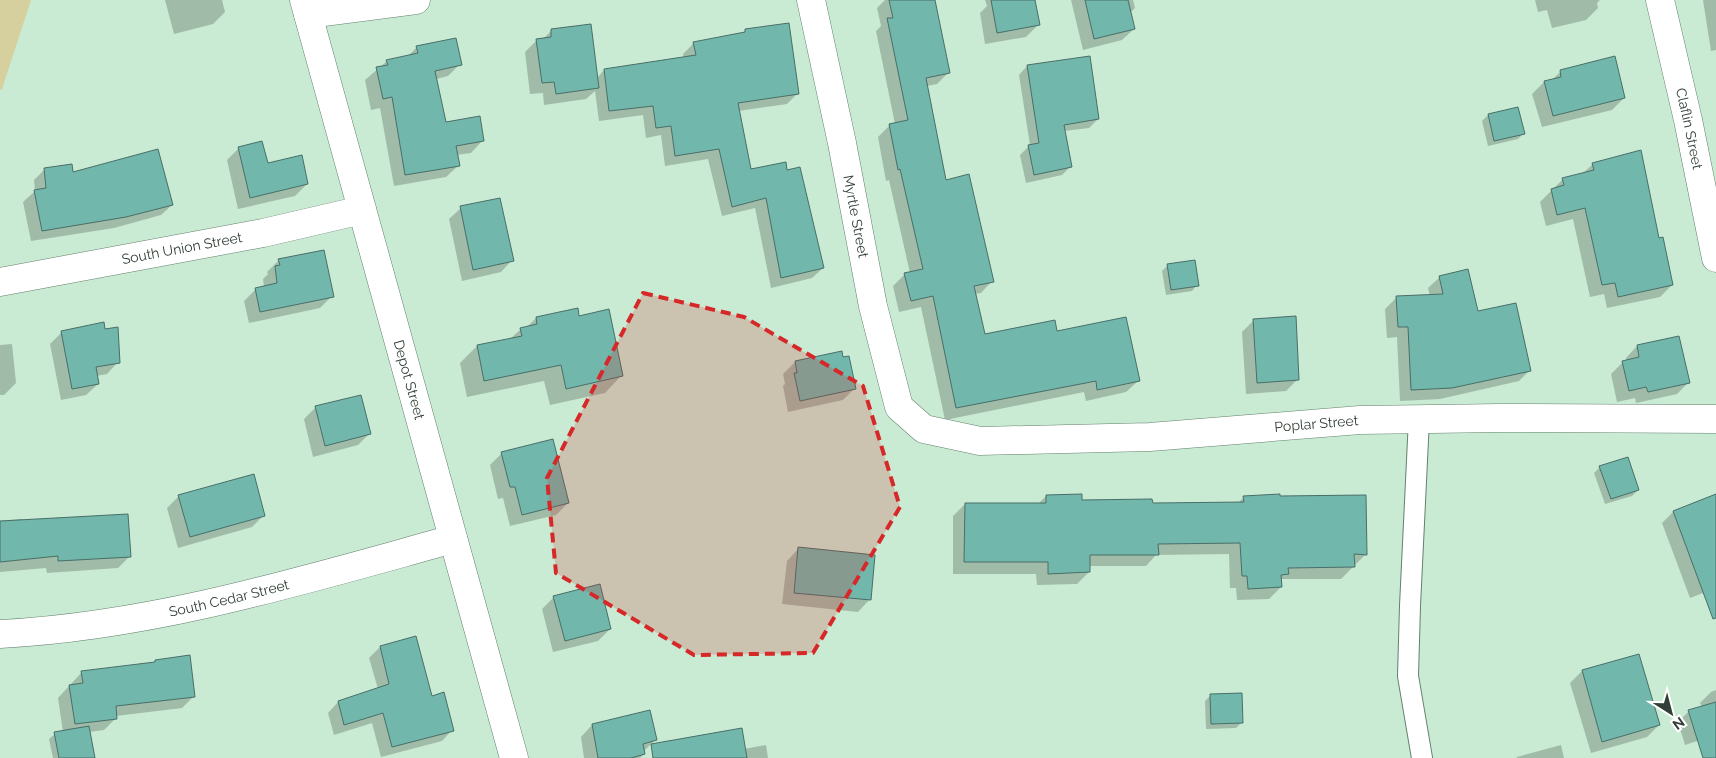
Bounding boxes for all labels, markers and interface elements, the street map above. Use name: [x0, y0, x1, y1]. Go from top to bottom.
street label: Claflin Street: [1673, 86, 1706, 171]
street label: Myrtle Street: [840, 174, 872, 259]
street label: South Union Street: [120, 229, 244, 267]
street label: Depot Street: [391, 338, 428, 422]
street label: Poplar Street: [1274, 412, 1359, 435]
street label: South Cedar Street: [167, 576, 291, 620]
north arrow: [1646, 688, 1696, 738]
text: N: [1670, 714, 1688, 733]

